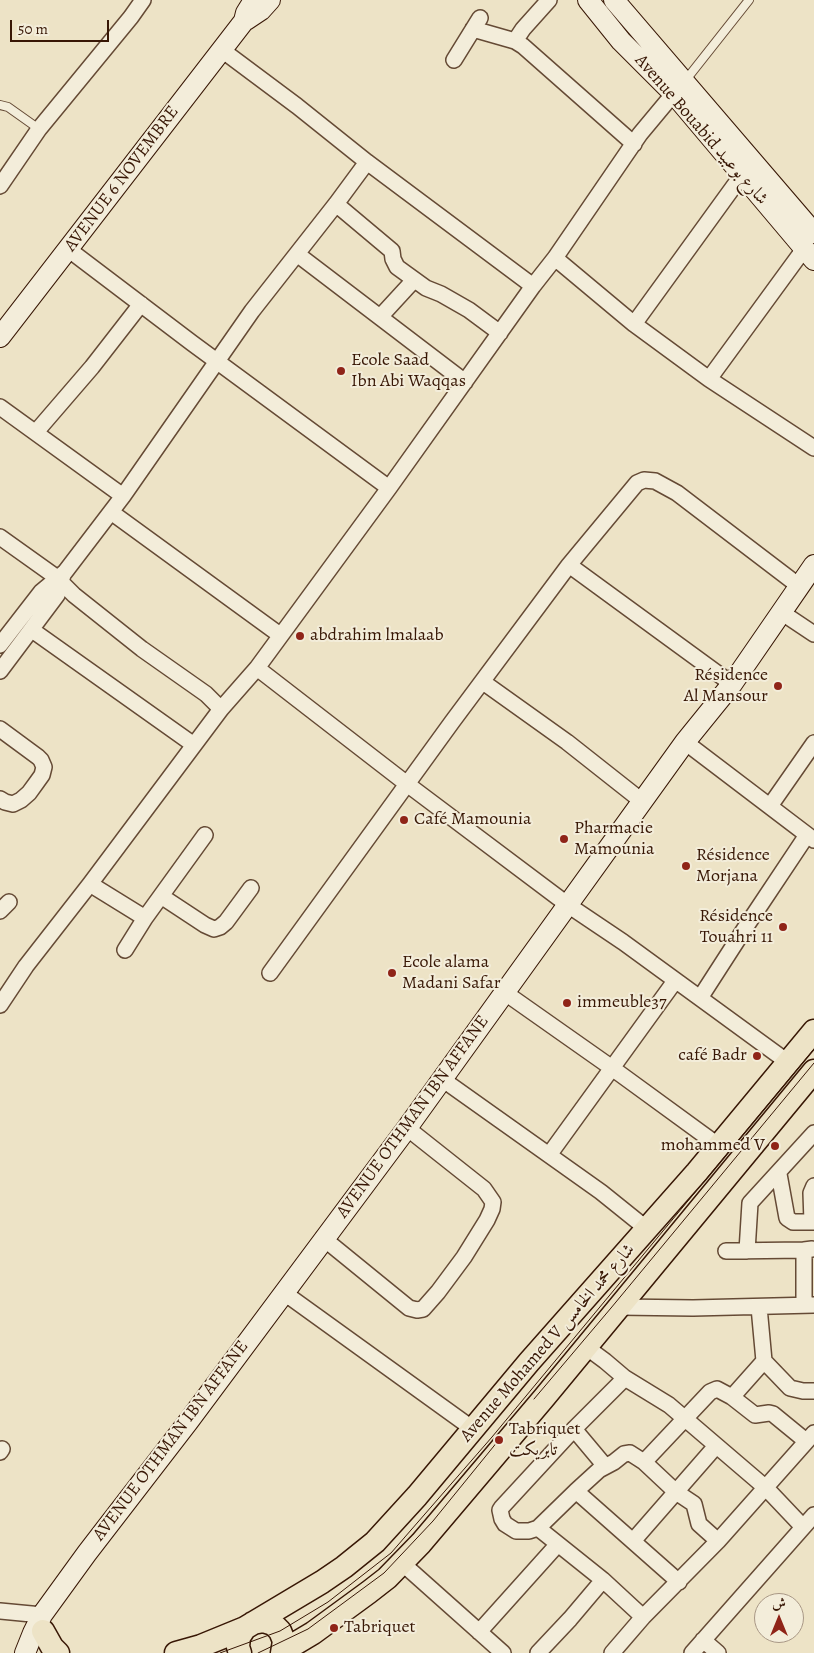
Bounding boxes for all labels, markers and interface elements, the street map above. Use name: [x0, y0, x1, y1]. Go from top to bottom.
scale bar: [12, 10, 111, 42]
text: 50 m: [18, 19, 48, 39]
street label: Avenue Bouabid شارع بوعبيد: [630, 50, 772, 210]
street label: AVENUE 6 NOVEMBRE: [60, 102, 184, 256]
place label: Ecole Saad Ibn Abi Waqqas: [351, 350, 466, 392]
marker: Ecole Saad Ibn Abi Waqqas: [335, 365, 347, 377]
place label: abdrahim lmalaab: [310, 625, 444, 647]
marker: abdrahim lmalaab: [294, 630, 306, 642]
place label: Résidence Al Mansour: [684, 665, 768, 708]
marker: Résidence Al Mansour: [772, 680, 784, 692]
place label: Café Mamounia: [414, 809, 531, 831]
marker: Café Mamounia: [398, 814, 410, 826]
place label: Pharmacie Mamounia: [574, 818, 654, 861]
marker: Pharmacie Mamounia: [558, 833, 570, 845]
place label: Résidence Morjana: [696, 845, 770, 888]
marker: Résidence Morjana: [680, 860, 692, 872]
place label: Résidence Touahri 11: [699, 906, 773, 949]
marker: Résidence Touahri 11: [777, 921, 789, 933]
place label: Ecole alama Madani Safar: [402, 952, 501, 994]
marker: Ecole alama Madani Safar: [386, 967, 398, 979]
place label: immeuble37: [577, 992, 666, 1014]
marker: immeuble37: [561, 997, 573, 1009]
street label: AVENUE OTHMAN IBN AFFANE: [332, 1011, 494, 1223]
place label: café Badr: [678, 1045, 747, 1067]
marker: café Badr: [751, 1050, 763, 1062]
place label: mohammed V: [661, 1135, 765, 1157]
marker: mohammed V: [769, 1140, 781, 1152]
street label: Avenue Mohamed V شارع محمد الخامس: [456, 1239, 640, 1447]
street label: AVENUE OTHMAN IBN AFFANE: [89, 1337, 253, 1545]
place label: Tabriquet تابريكت: [509, 1419, 580, 1462]
marker: Tabriquet تابريكت: [493, 1434, 505, 1446]
north arrow: [754, 1593, 804, 1643]
text: ش: [772, 1594, 786, 1613]
place label: Tabriquet: [344, 1617, 415, 1639]
marker: Tabriquet: [328, 1622, 340, 1634]

